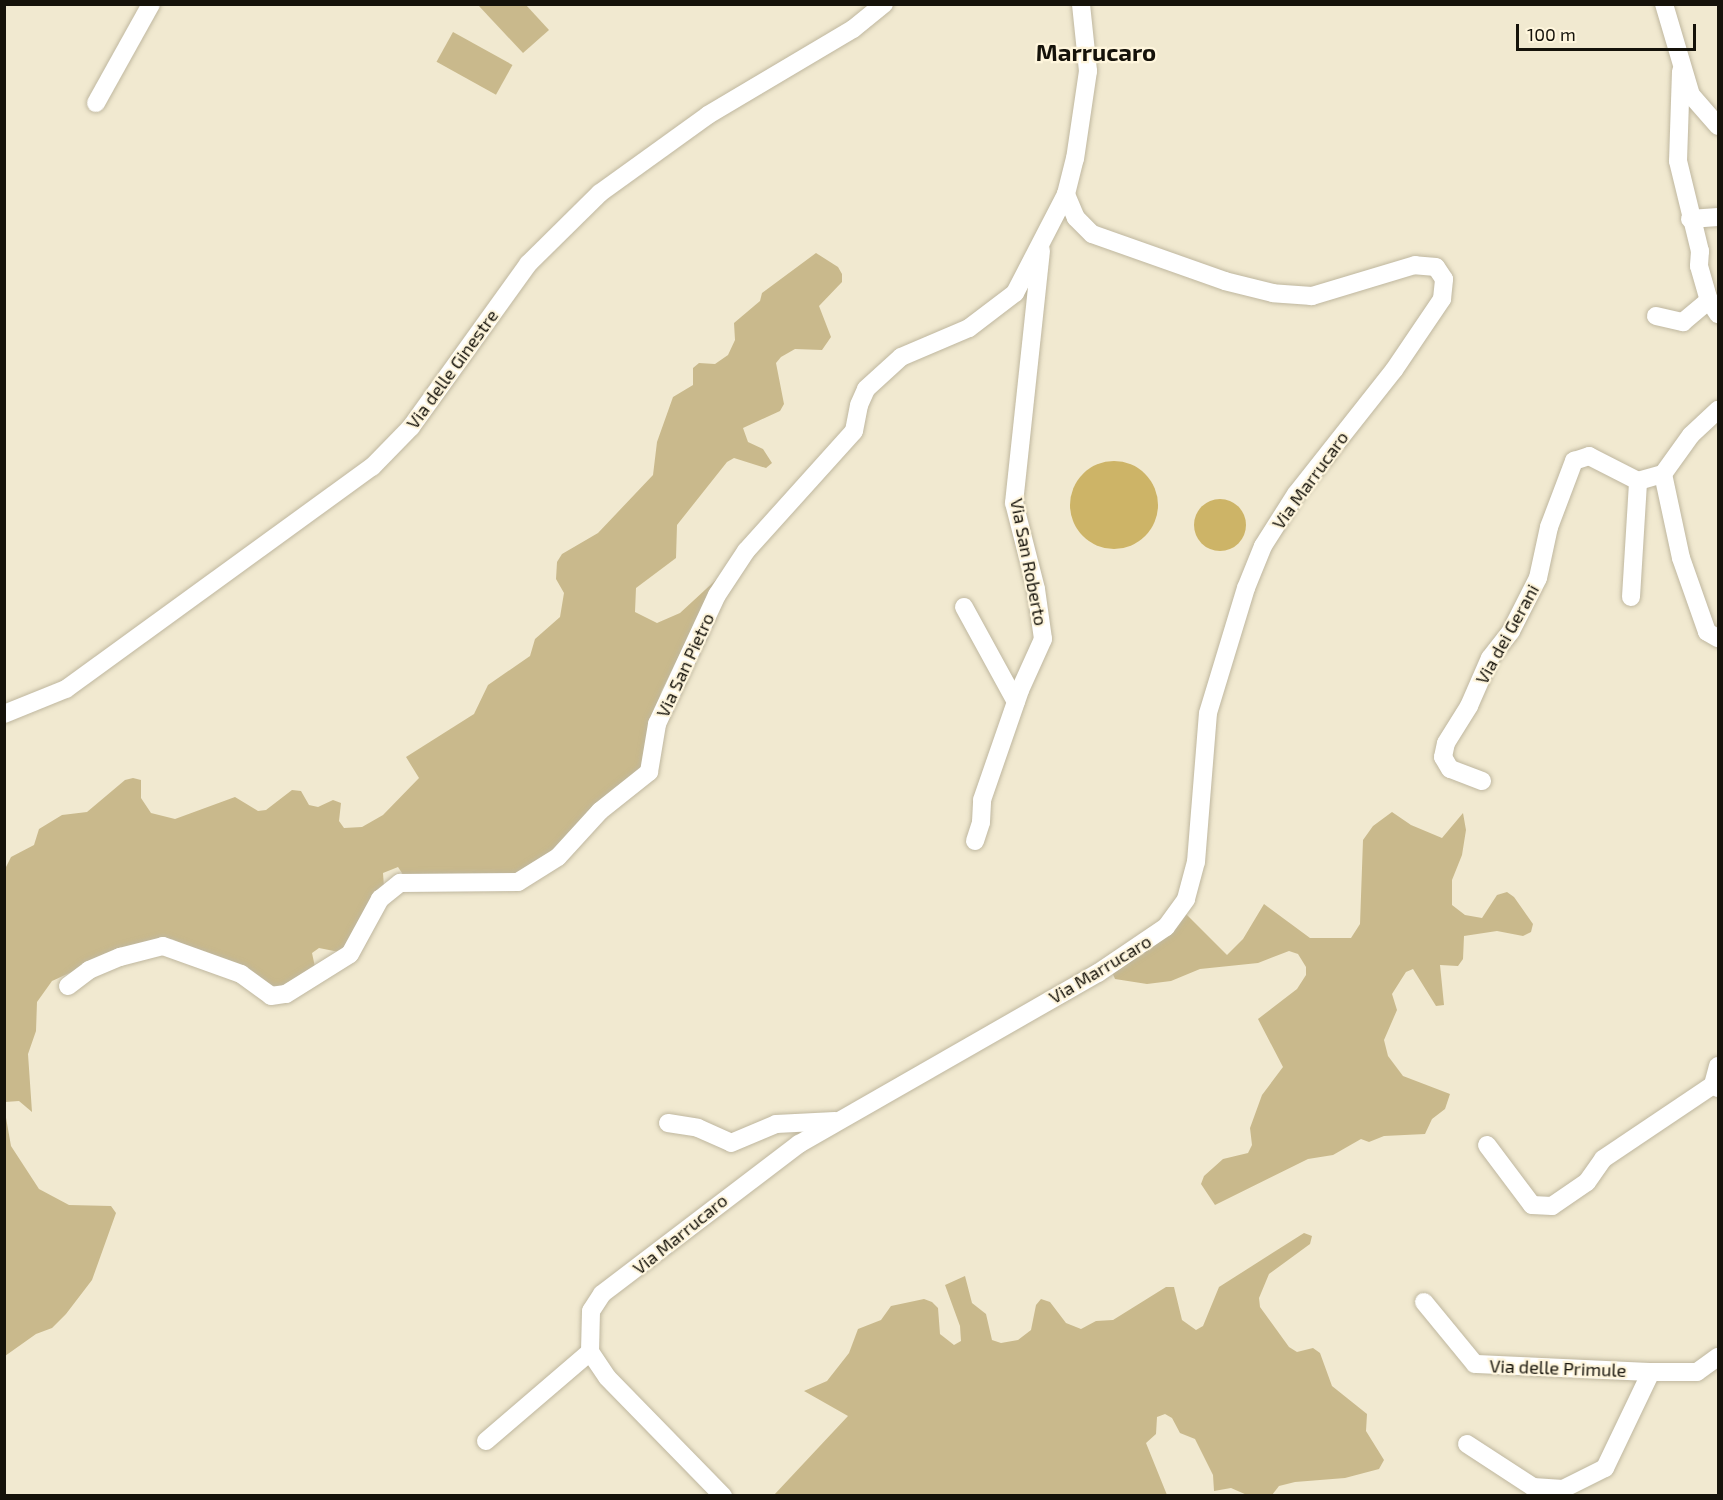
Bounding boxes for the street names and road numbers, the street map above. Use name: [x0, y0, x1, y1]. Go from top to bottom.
street label: Via delle Ginestre: [401, 305, 503, 433]
street label: Via Marrucaro: [1267, 427, 1353, 533]
street label: Via San Roberto: [1006, 496, 1052, 628]
street label: Via dei Gerani: [1471, 580, 1543, 688]
street label: Via San Pietro: [651, 609, 719, 721]
street label: Via Marrucaro: [1045, 930, 1155, 1008]
street label: Via Marrucaro: [628, 1189, 732, 1279]
street label: Via delle Primule: [1489, 1355, 1627, 1381]

